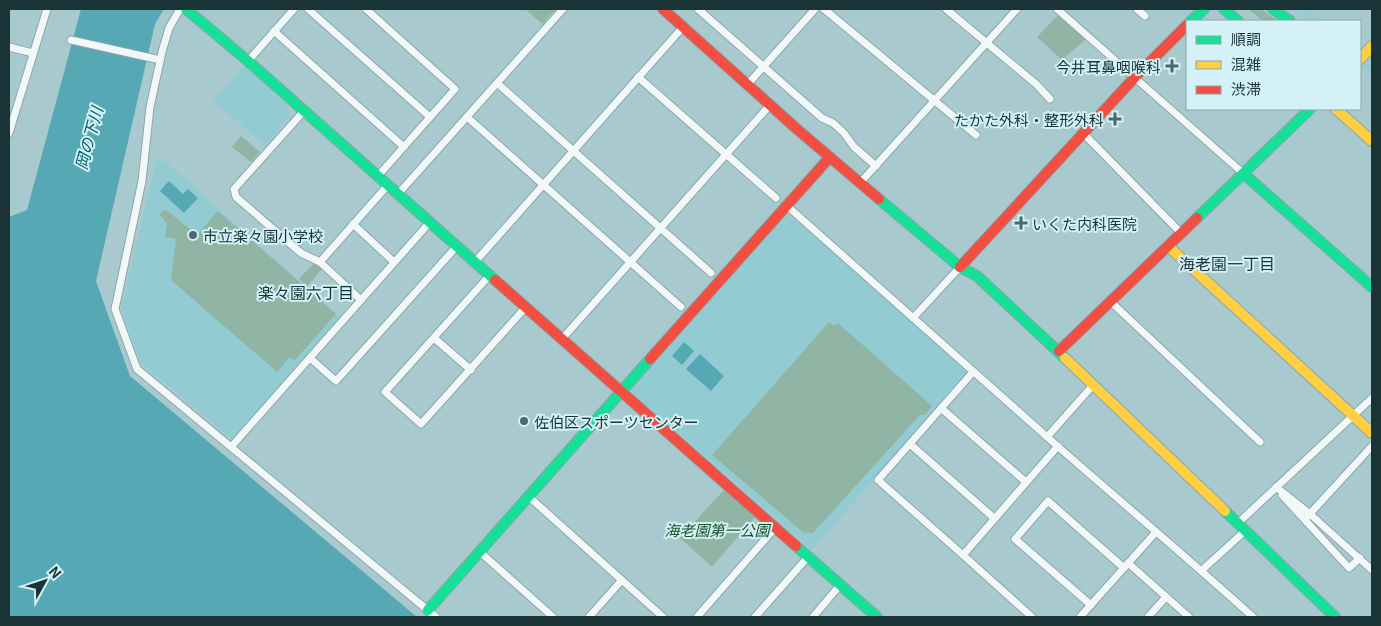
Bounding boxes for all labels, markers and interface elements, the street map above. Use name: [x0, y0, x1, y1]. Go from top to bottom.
legend: [1186, 20, 1361, 110]
text: 順調: [1231, 28, 1261, 49]
text: 混雑: [1231, 53, 1261, 74]
place label: 今井耳鼻咽喉科: [1056, 56, 1161, 77]
marker: 今井耳鼻咽喉科: [1165, 59, 1179, 73]
text: 渋滞: [1231, 78, 1261, 99]
water label: 岡の下川: [68, 102, 108, 172]
place label: たかた外科・整形外科: [954, 109, 1104, 130]
marker: たかた外科・整形外科: [1108, 112, 1122, 126]
place label: いくた内科医院: [1032, 213, 1137, 234]
marker: いくた内科医院: [1014, 216, 1028, 230]
place label: 市立楽々園小学校: [203, 225, 323, 246]
marker: 市立楽々園小学校: [187, 229, 199, 241]
district label: 海老園一丁目: [1179, 251, 1275, 275]
district label: 楽々園六丁目: [258, 280, 354, 304]
place label: 佐伯区スポーツセンター: [534, 411, 699, 432]
marker: 佐伯区スポーツセンター: [518, 415, 530, 427]
park label: 海老園第一公園: [664, 519, 771, 540]
north arrow: [20, 556, 70, 606]
text: N: [45, 562, 67, 582]

